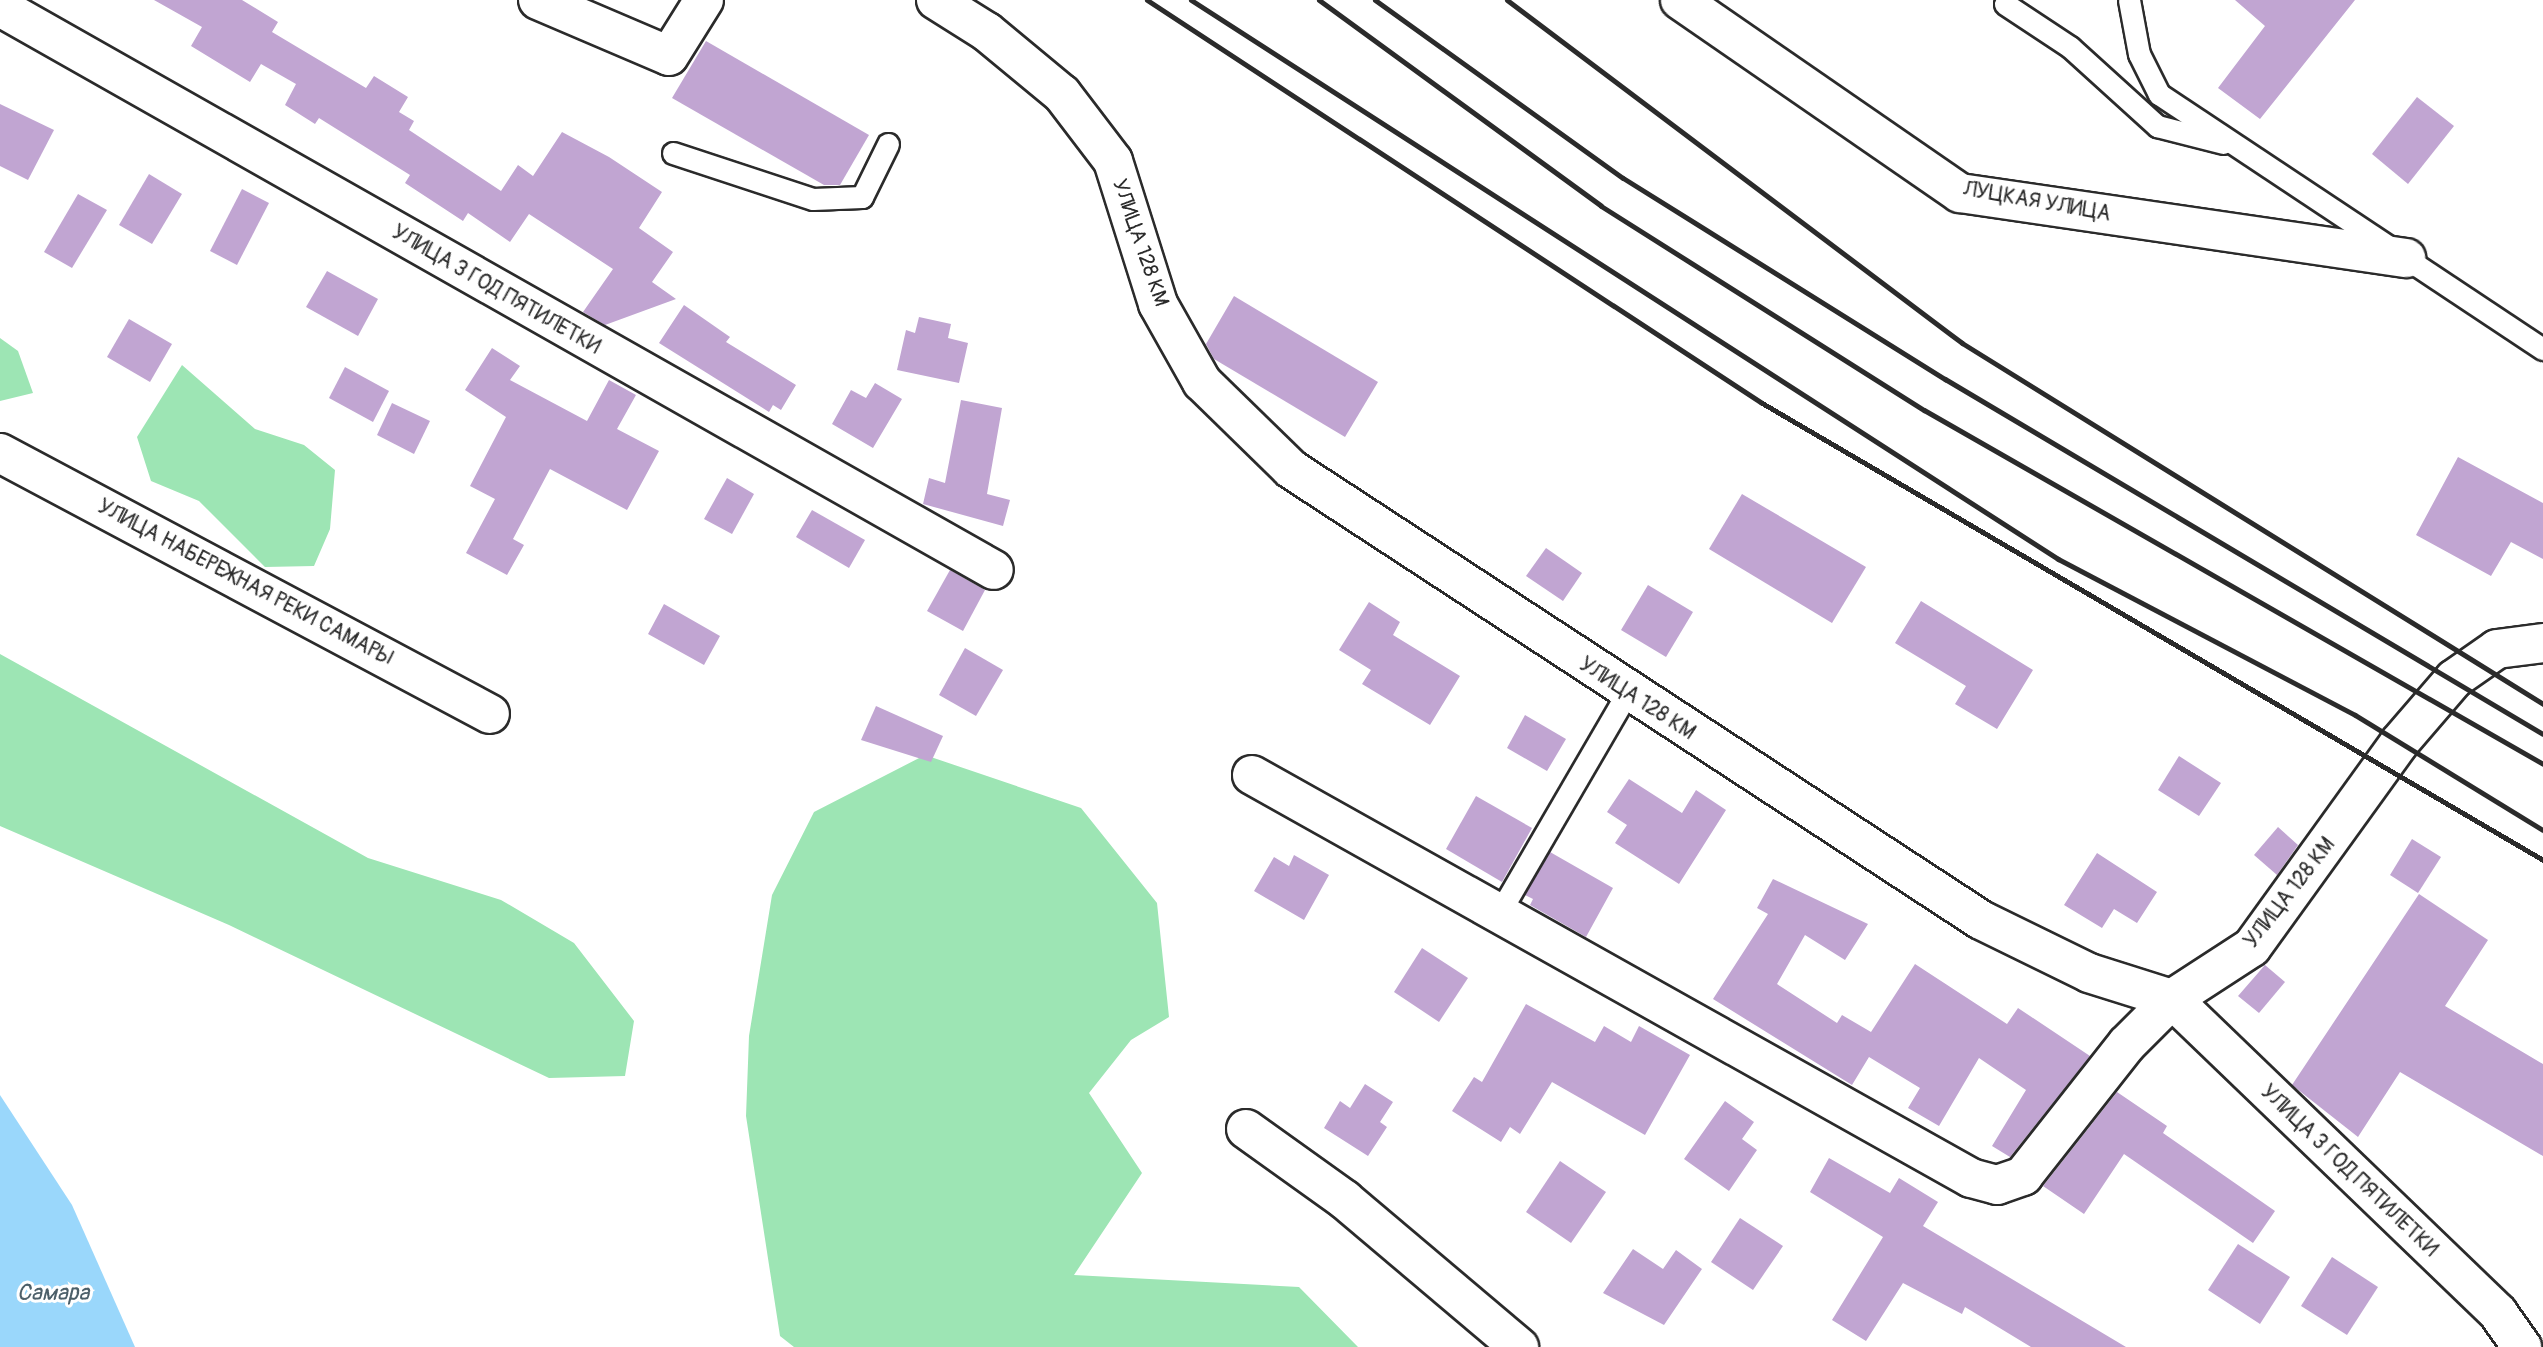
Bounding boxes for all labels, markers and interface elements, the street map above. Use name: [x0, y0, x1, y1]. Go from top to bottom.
street label: УЛИЦА 128 КМ: [1106, 176, 1174, 310]
street label: ЛУЦКАЯ УЛИЦА: [1962, 177, 2112, 227]
street label: УЛИЦА 3 ГОД ПЯТИЛЕТКИ: [387, 220, 605, 360]
street label: УЛИЦА НАБЕРЕЖНАЯ РЕКИ САМАРЫ: [93, 494, 397, 672]
street label: УЛИЦА 128 КМ: [1574, 652, 1700, 746]
street label: УЛИЦА 128 КМ: [2239, 833, 2341, 953]
street label: УЛИЦА 3 ГОД ПЯТИЛЕТКИ: [2255, 1080, 2443, 1262]
water label: Самара: [17, 1279, 89, 1307]

